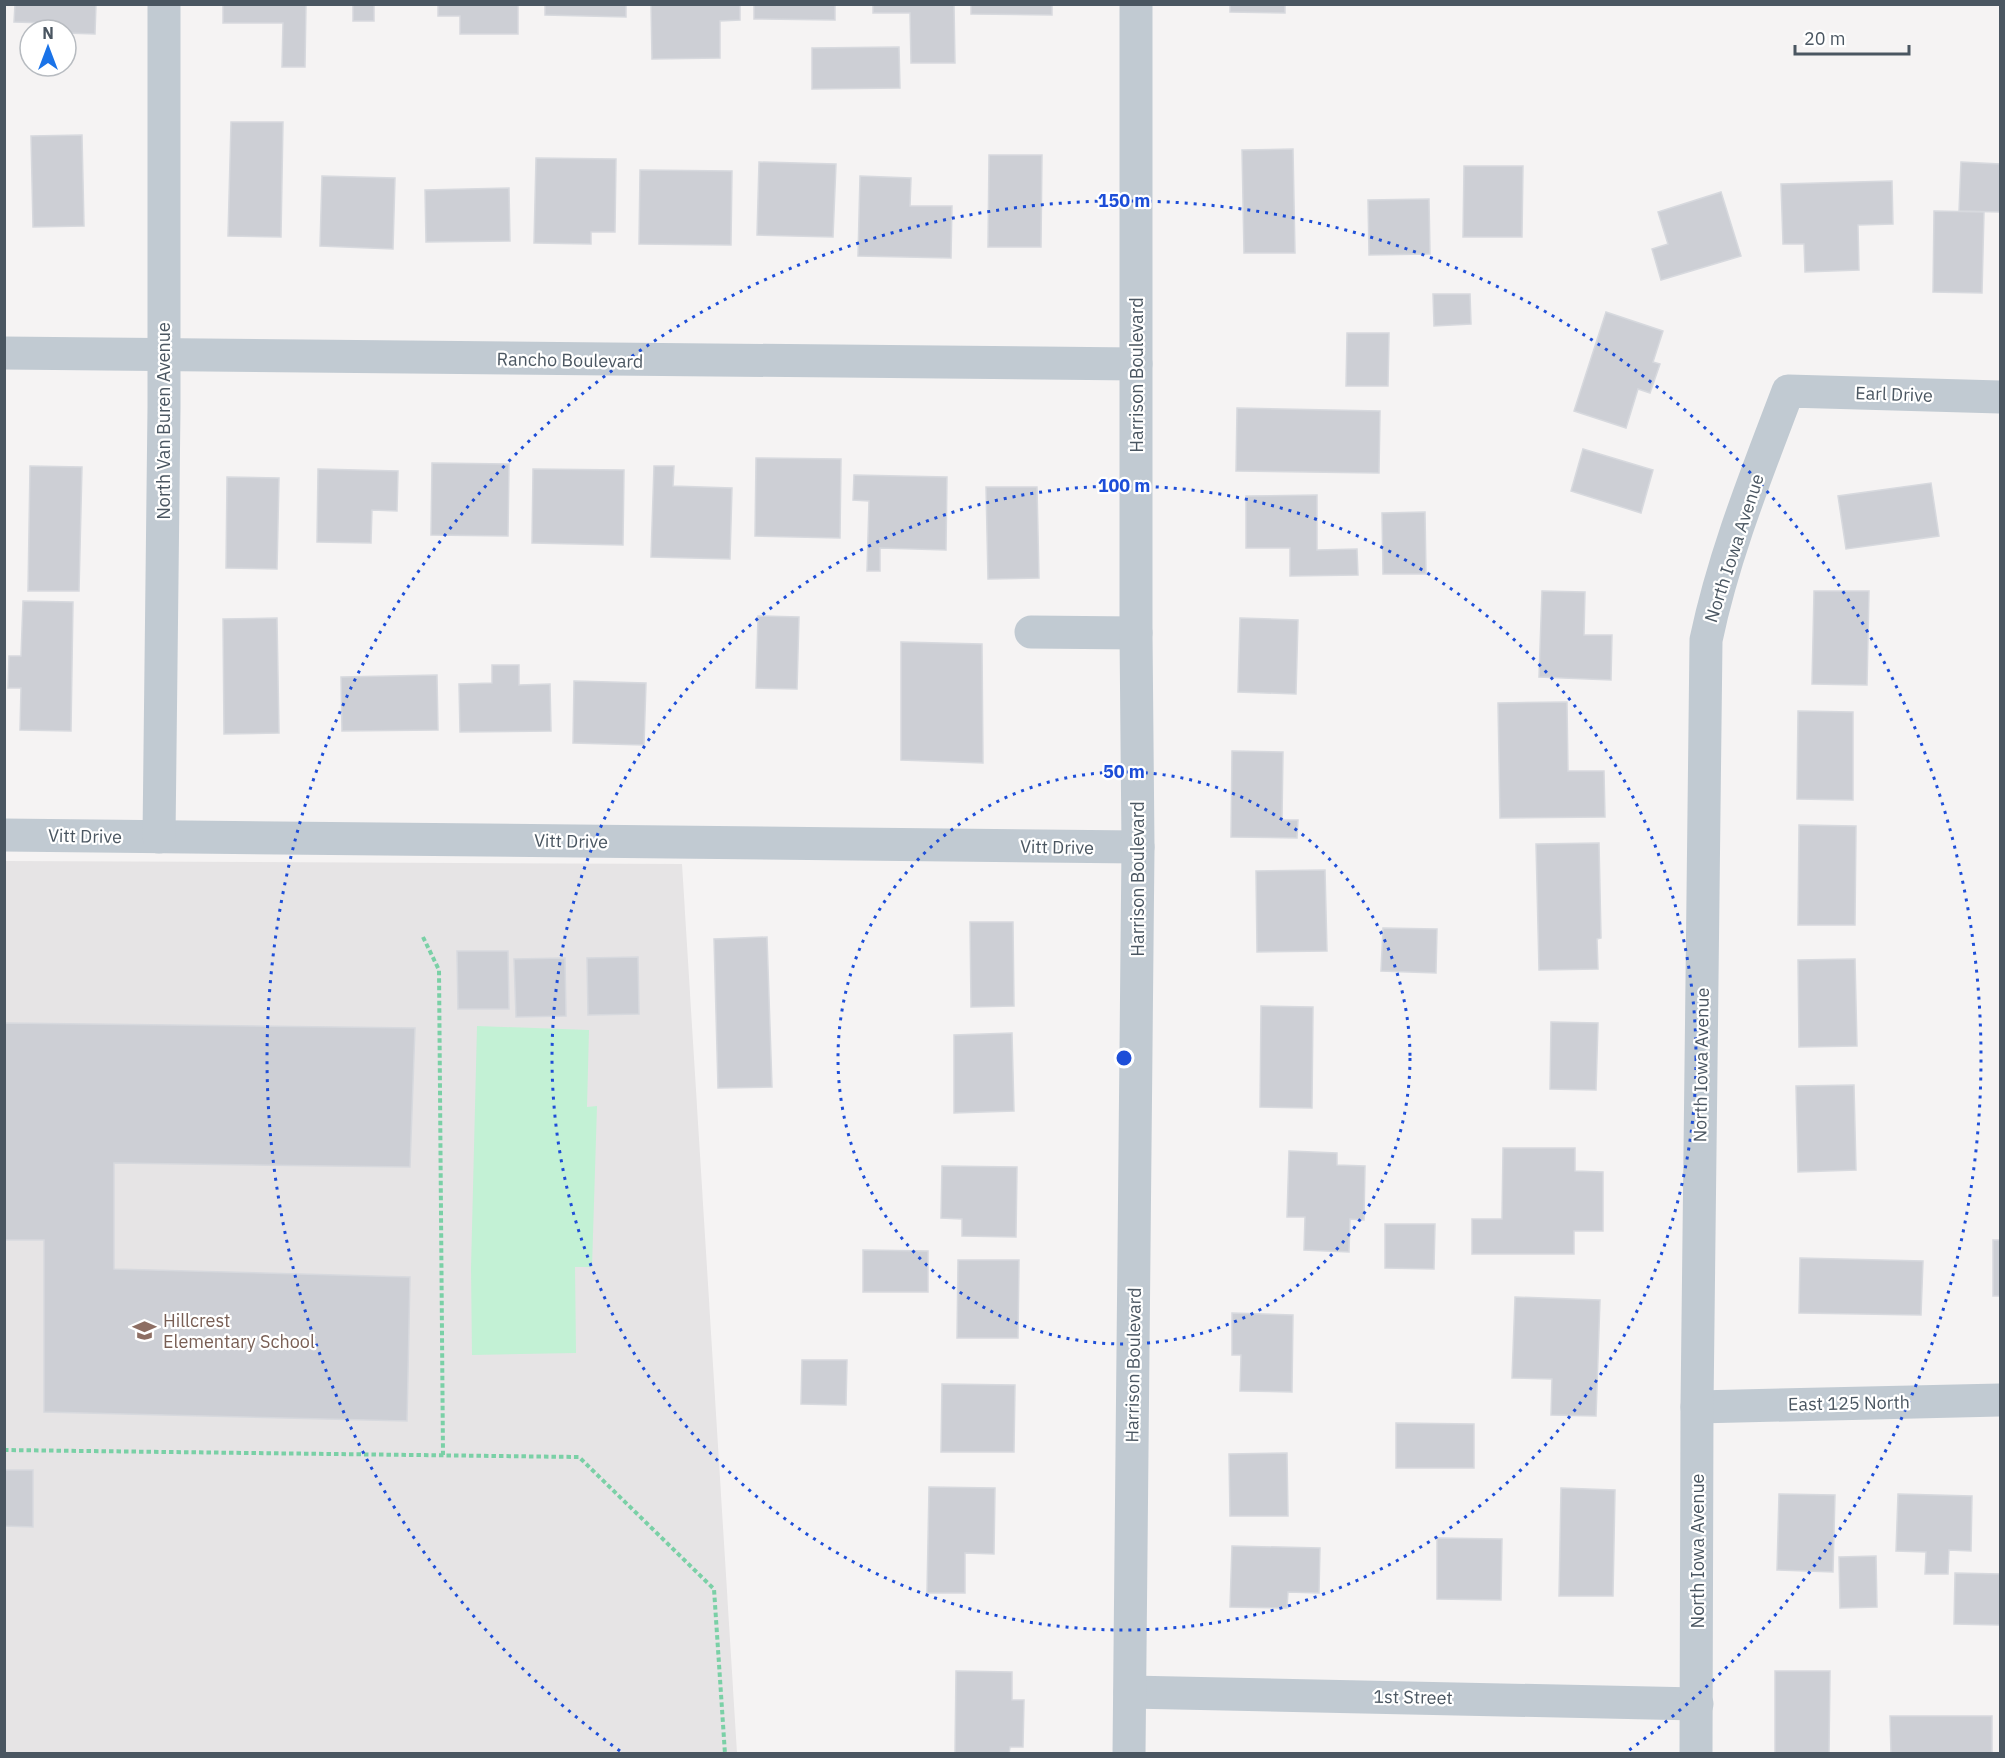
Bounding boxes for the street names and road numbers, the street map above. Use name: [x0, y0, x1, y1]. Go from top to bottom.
street label: Harrison Boulevard: [1125, 297, 1148, 453]
street label: North Van Buren Avenue: [152, 322, 175, 520]
street label: Rancho Boulevard: [496, 347, 644, 373]
street label: Earl Drive: [1855, 381, 1933, 407]
street label: North Iowa Avenue: [1699, 471, 1769, 625]
street label: Harrison Boulevard: [1126, 801, 1149, 957]
street label: Vitt Drive: [48, 824, 122, 848]
street label: Vitt Drive: [534, 829, 608, 853]
street label: Vitt Drive: [1020, 835, 1094, 859]
street label: North Iowa Avenue: [1688, 987, 1714, 1143]
street label: Harrison Boulevard: [1120, 1287, 1146, 1443]
street label: East 125 North: [1788, 1390, 1910, 1416]
street label: North Iowa Avenue: [1686, 1473, 1709, 1629]
street label: 1st Street: [1373, 1685, 1453, 1709]

